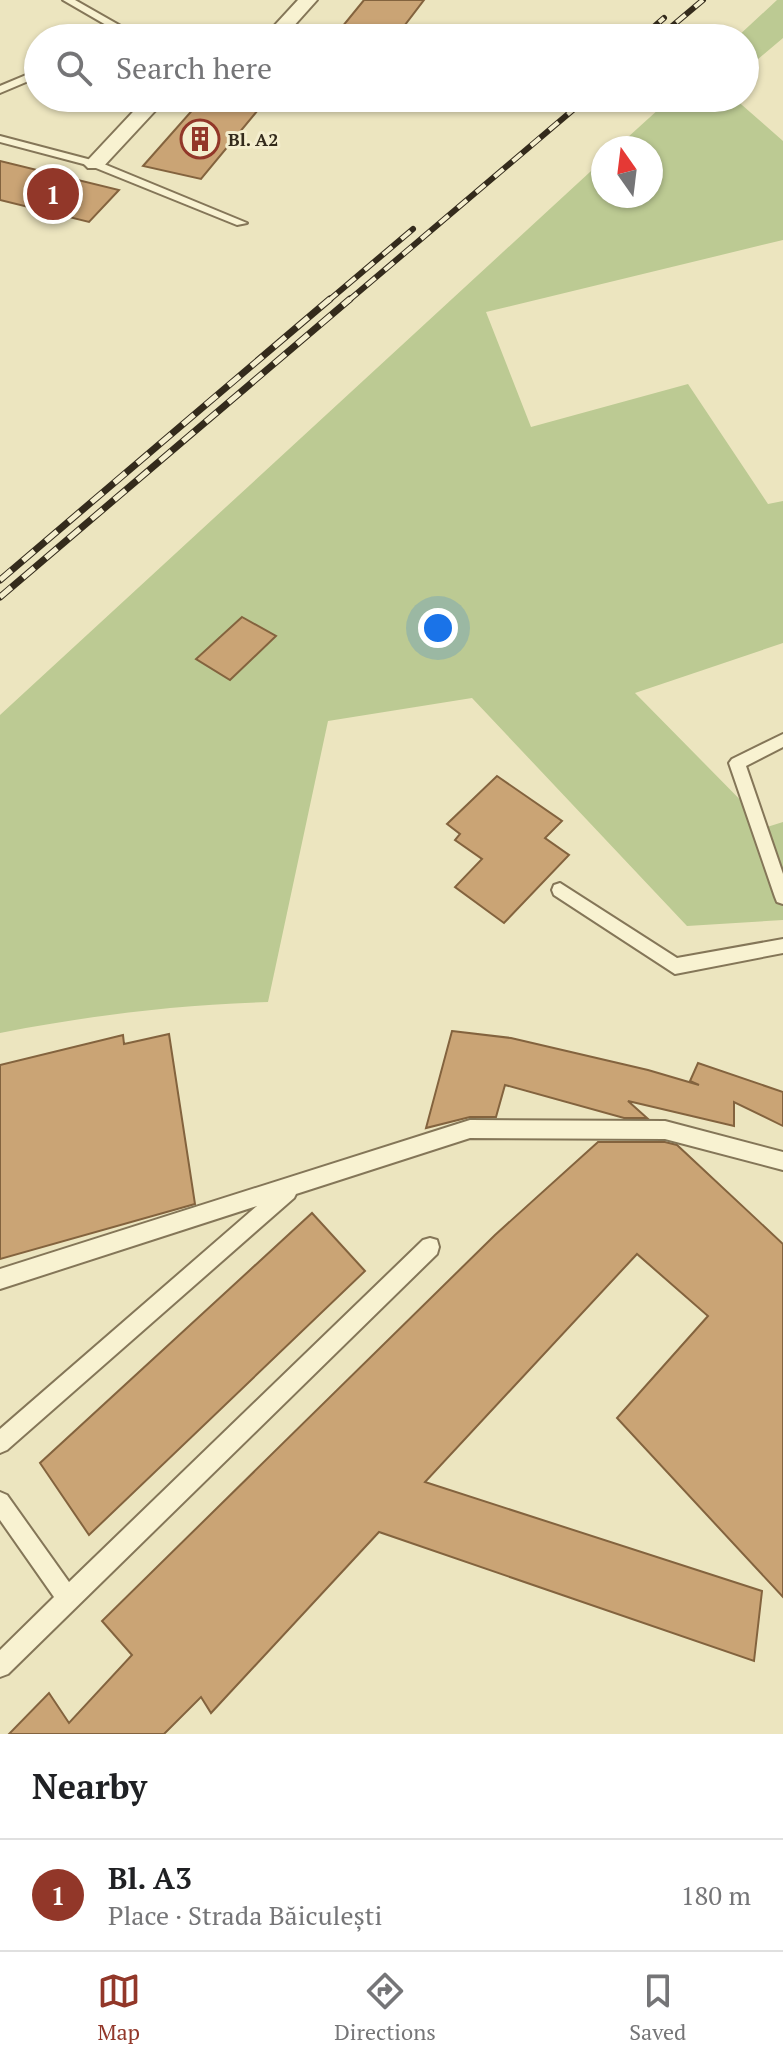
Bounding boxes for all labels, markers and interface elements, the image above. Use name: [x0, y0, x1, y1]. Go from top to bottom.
search box: [24, 24, 759, 112]
icon: search: [52, 46, 96, 90]
text: Search here: [116, 48, 272, 88]
building icon: Bl. A2: [179, 118, 221, 160]
place label: Bl. A2: [228, 127, 278, 151]
north arrow: [591, 136, 663, 208]
pin: 1: [27, 164, 79, 224]
your location: [418, 608, 458, 648]
text: Nearby: [32, 1764, 147, 1809]
text: Bl. A3: [108, 1858, 192, 1898]
text: 1: [51, 1878, 65, 1912]
text: 180 m: [681, 1878, 751, 1912]
text: Place · Strada Băiculești: [108, 1898, 382, 1932]
tab: Map: [97, 1969, 141, 2046]
tab: Directions: [334, 1969, 436, 2046]
tab: Saved: [629, 1969, 686, 2046]

